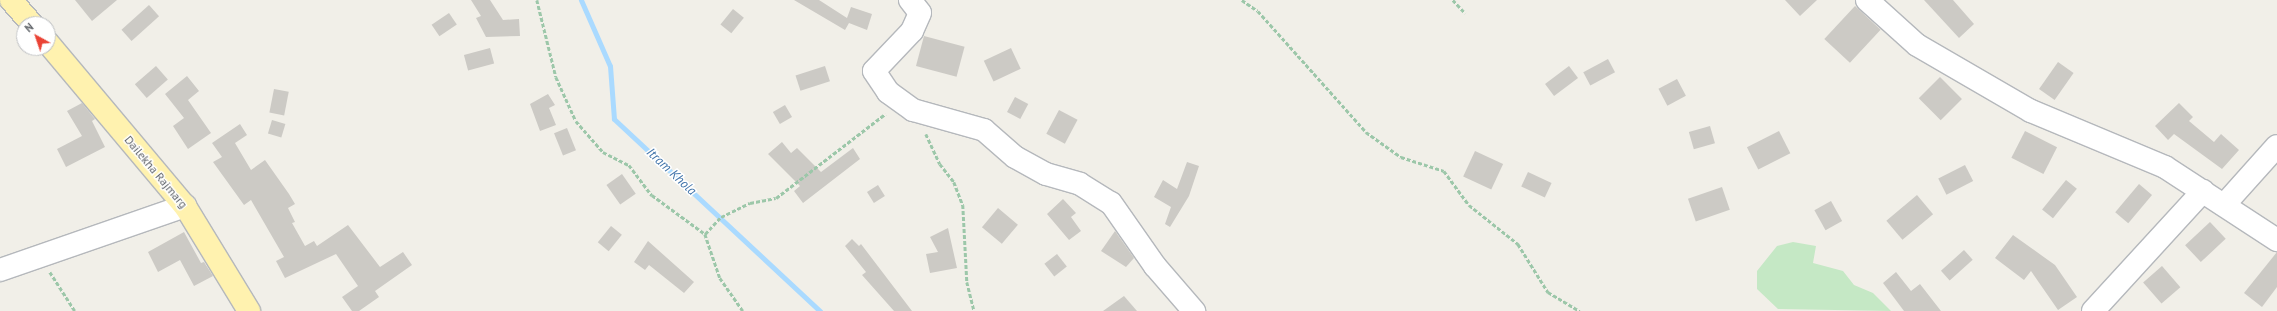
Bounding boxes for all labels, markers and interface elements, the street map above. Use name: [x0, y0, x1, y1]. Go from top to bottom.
north arrow: [16, 16, 56, 56]
text: N: [22, 20, 36, 35]
street label: Dailekha Rajmarg: [121, 133, 191, 211]
water label: Itram Khola: [643, 145, 699, 199]

